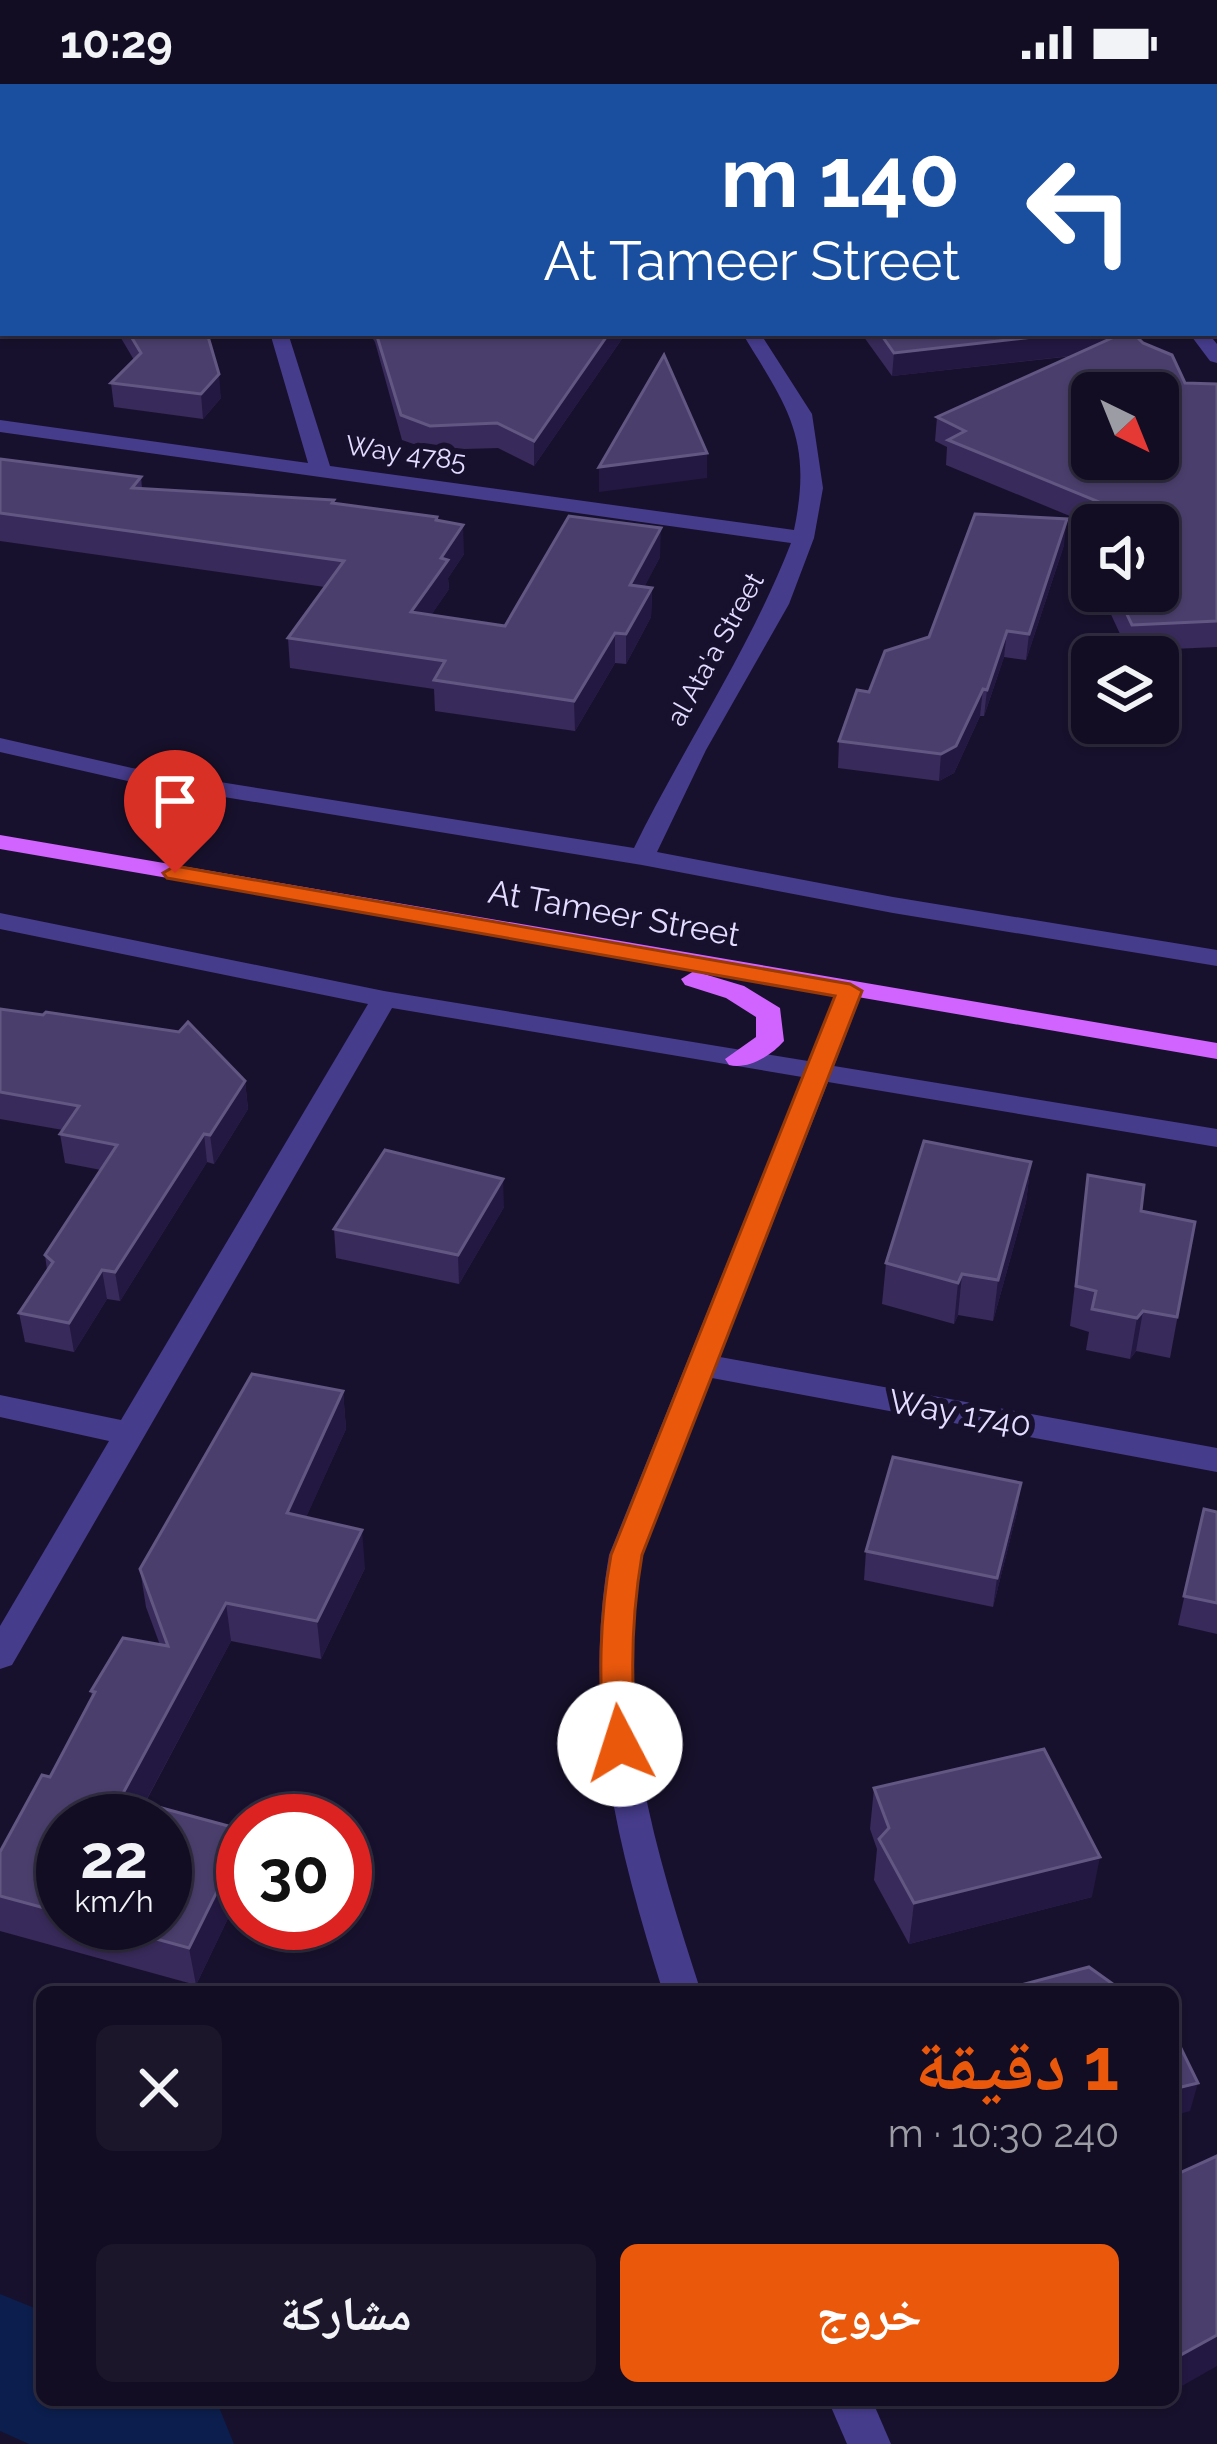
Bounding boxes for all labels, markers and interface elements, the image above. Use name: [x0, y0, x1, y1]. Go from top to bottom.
text: 10:29: [60, 16, 173, 69]
text: 140 m: [721, 128, 960, 227]
icon: left: [1002, 132, 1158, 288]
text: At Tameer Street: [543, 229, 960, 293]
north arrow: [1071, 372, 1179, 480]
map controls: [1071, 372, 1179, 744]
street label: Way 4785: [344, 429, 468, 477]
button: sound: [1071, 504, 1179, 612]
street label: al Ata'a Street: [660, 567, 770, 731]
button: layers: [1071, 636, 1179, 744]
pin: [124, 750, 226, 873]
icon: arrive: [142, 768, 208, 834]
street label: At Tameer Street: [485, 872, 743, 954]
street label: Way 1740: [886, 1381, 1034, 1445]
position arrow: [557, 1681, 683, 1807]
speed limit sign: 30: [216, 1794, 372, 1950]
text: 22: [80, 1822, 148, 1892]
text: km/h: [74, 1884, 154, 1919]
text: 1 دقيقة: [915, 2022, 1119, 2107]
button: close: [96, 2025, 222, 2151]
text: 240 m · 10:30: [888, 2110, 1119, 2156]
button: مشاركة: [96, 2244, 596, 2382]
button: خروج: [620, 2244, 1119, 2382]

